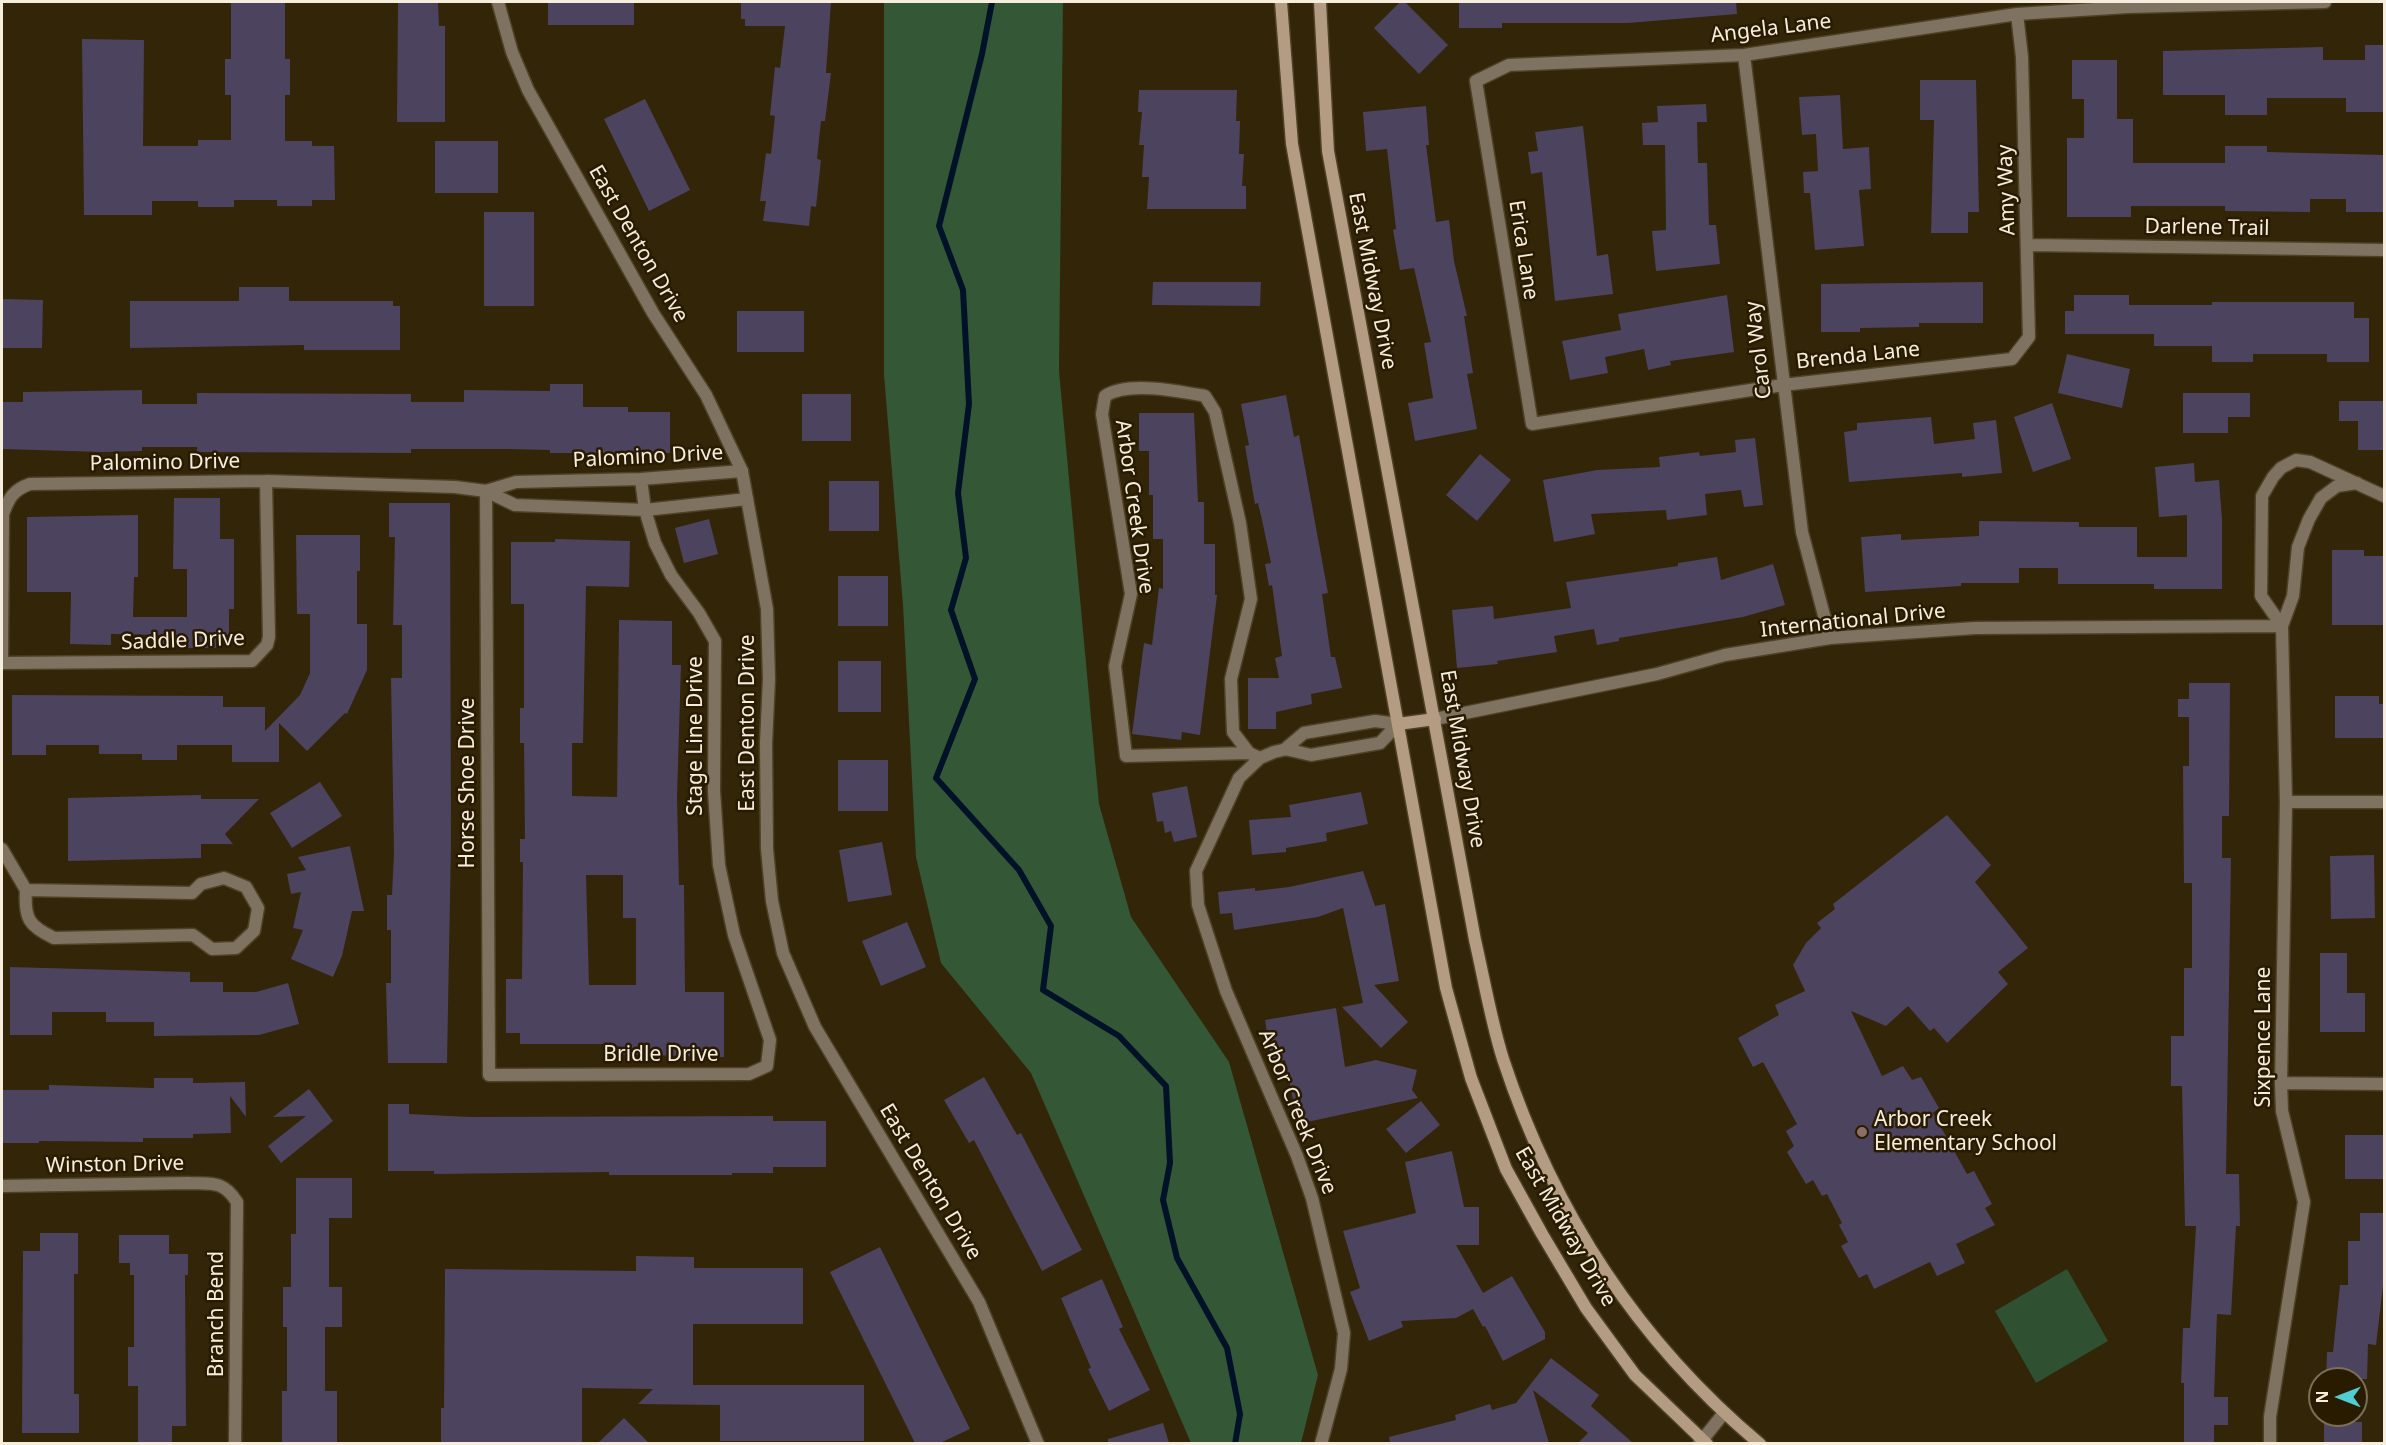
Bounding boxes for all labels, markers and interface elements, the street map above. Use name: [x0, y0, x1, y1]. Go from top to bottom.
street label: Angela Lane: [1709, 9, 1833, 49]
street label: Amy Way: [1993, 144, 2021, 236]
street label: East Denton Drive: [583, 161, 693, 327]
street label: East Midway Drive: [1342, 190, 1402, 372]
street label: Erica Lane: [1503, 198, 1543, 302]
street label: Darlene Trail: [2144, 214, 2270, 242]
street label: Carol Way: [1740, 300, 1778, 400]
street label: Brenda Lane: [1795, 337, 1921, 375]
street label: Arbor Creek Drive: [1109, 418, 1159, 596]
street label: Palomino Drive: [572, 440, 724, 474]
street label: Palomino Drive: [89, 449, 241, 477]
street label: International Drive: [1759, 599, 1947, 643]
street label: Saddle Drive: [121, 626, 245, 656]
street label: East Denton Drive: [735, 634, 761, 812]
street label: Stage Line Drive: [683, 656, 709, 816]
street label: East Midway Drive: [1434, 668, 1490, 850]
street label: Horse Shoe Drive: [455, 698, 481, 868]
street label: Sixpence Lane: [2251, 967, 2277, 1107]
street label: Arbor Creek Drive: [1252, 1026, 1342, 1198]
street label: Bridle Drive: [603, 1042, 719, 1068]
street label: East Denton Drive: [874, 1099, 986, 1265]
place label: Arbor Creek Elementary School: [1874, 1107, 2057, 1157]
marker: Arbor Creek Elementary School: [1855, 1125, 1869, 1139]
street label: East Midway Drive: [1509, 1143, 1621, 1311]
street label: Winston Drive: [45, 1151, 185, 1179]
street label: Branch Bend: [204, 1251, 230, 1377]
north arrow: [2308, 1367, 2368, 1427]
text: N: [2311, 1391, 2333, 1404]

